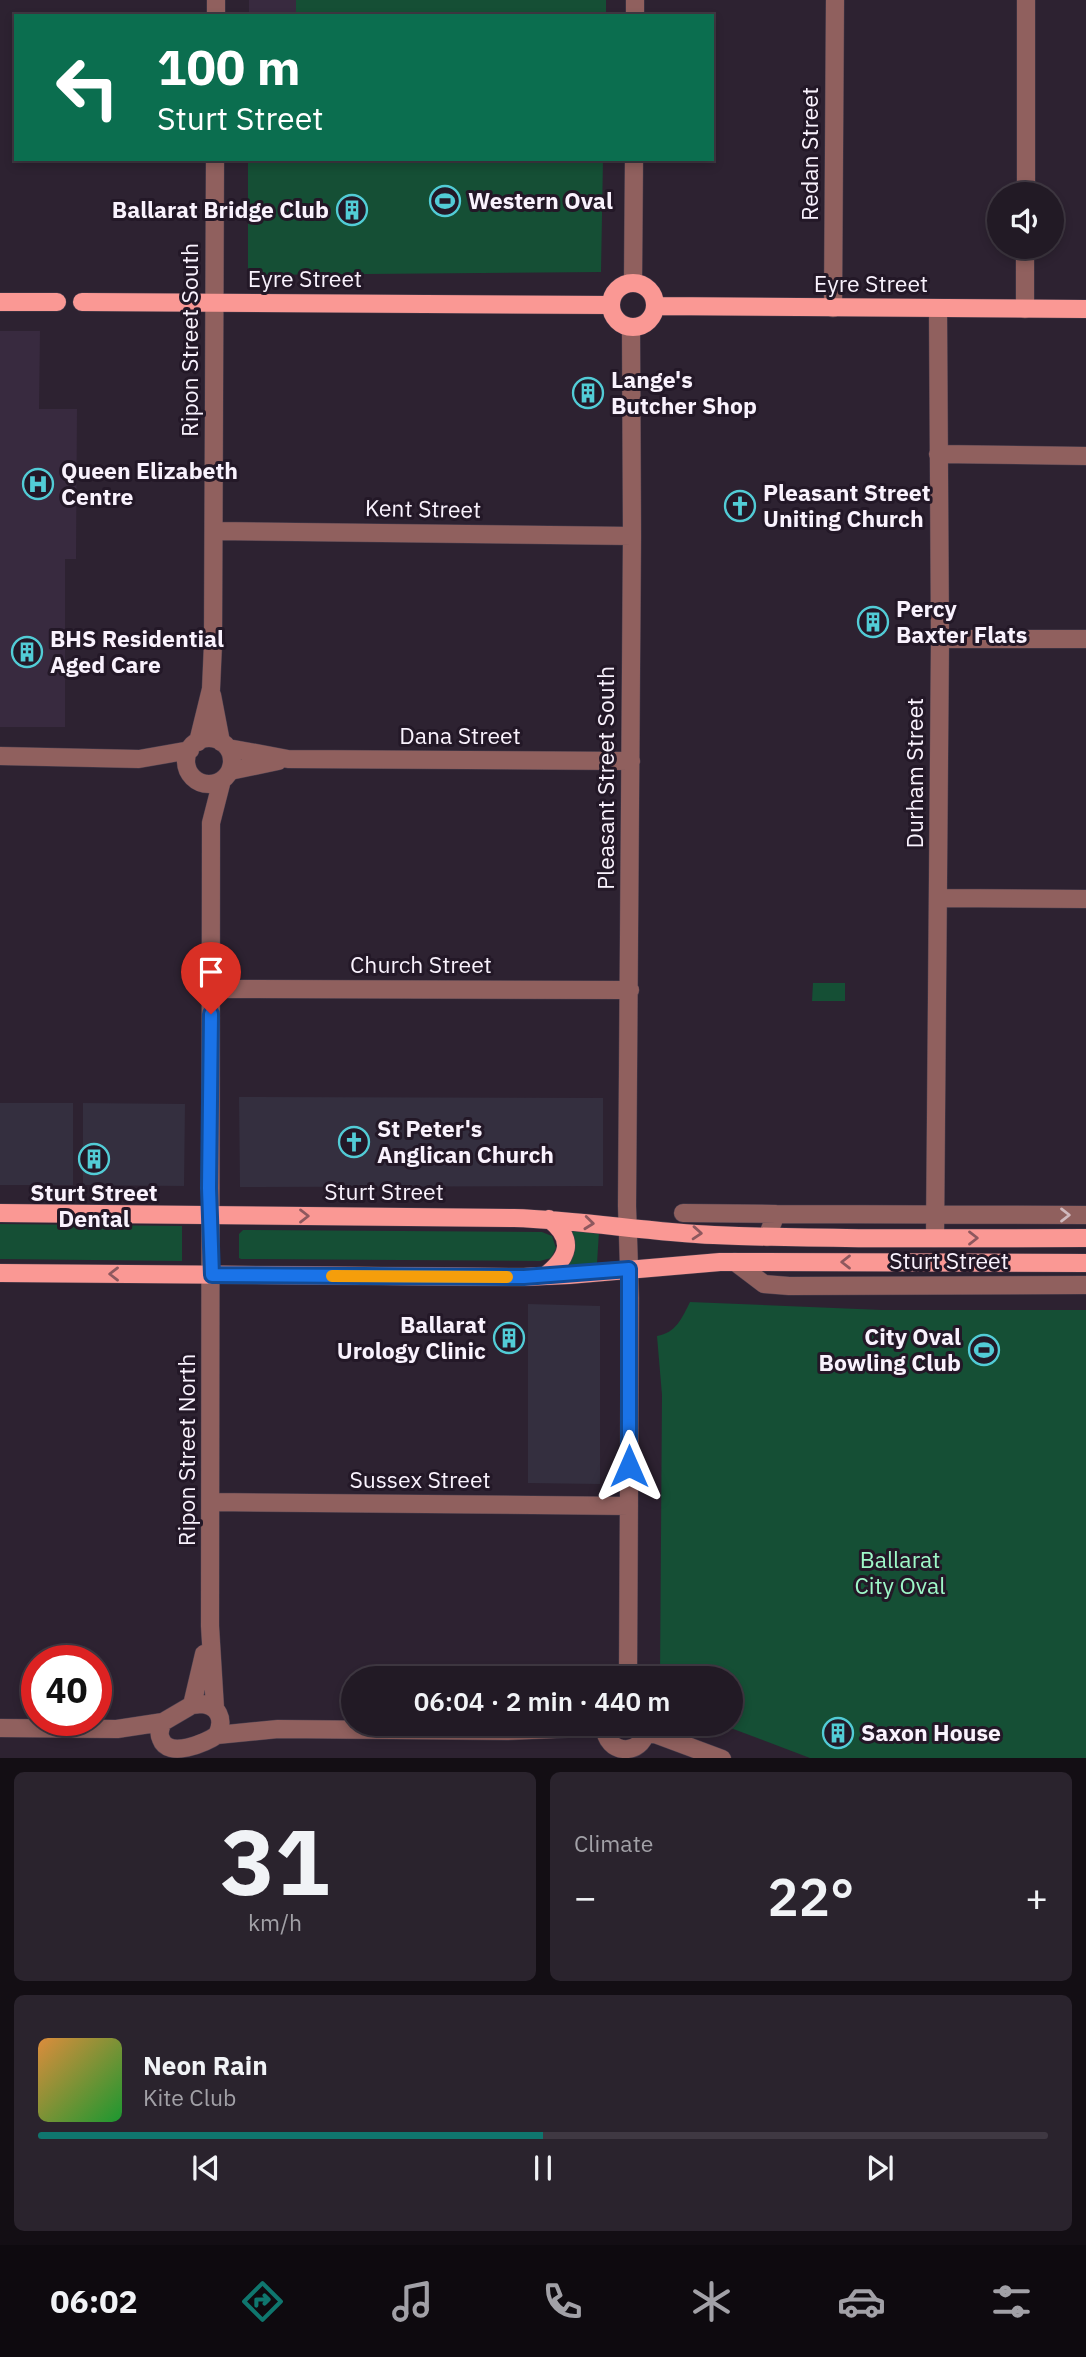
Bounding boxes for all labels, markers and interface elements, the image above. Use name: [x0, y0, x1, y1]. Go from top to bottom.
text: 100 m: [157, 35, 301, 98]
icon: left: [42, 42, 133, 133]
street label: Redan Street: [794, 87, 824, 221]
text: Sturt Street: [157, 97, 323, 139]
map controls: [987, 182, 1064, 259]
button: sound: [987, 182, 1064, 259]
sports icon: Western Oval: [428, 184, 462, 218]
place label: Western Oval: [468, 185, 613, 215]
building icon: Ballarat Bridge Club: [335, 193, 369, 227]
place label: Ballarat Bridge Club: [112, 194, 329, 224]
street label: Ripon Street South: [174, 243, 204, 437]
street label: Eyre Street: [248, 263, 362, 293]
street label: Eyre Street: [814, 268, 928, 298]
place label: Lange's Butcher Shop: [611, 364, 757, 420]
building icon: Lange's Butcher Shop: [571, 376, 605, 410]
place label: Queen Elizabeth Centre: [61, 455, 238, 511]
hospital icon: Queen Elizabeth Centre: [21, 467, 55, 501]
place label: Pleasant Street Uniting Church: [763, 477, 931, 533]
church icon: Pleasant Street Uniting Church: [723, 489, 757, 523]
street label: Kent Street: [365, 492, 481, 524]
place label: Percy Baxter Flats: [896, 593, 1027, 649]
building icon: Percy Baxter Flats: [856, 605, 890, 639]
place label: BHS Residential Aged Care: [50, 623, 224, 679]
building icon: BHS Residential Aged Care: [10, 635, 44, 669]
street label: Pleasant Street South: [590, 666, 620, 890]
street label: Durham Street: [899, 698, 929, 848]
street label: Dana Street: [399, 720, 521, 750]
pin: [181, 942, 241, 1014]
street label: Church Street: [350, 949, 492, 979]
icon: arrive: [192, 953, 230, 991]
place label: St Peter's Anglican Church: [377, 1113, 554, 1169]
church icon: St Peter's Anglican Church: [337, 1125, 371, 1159]
building icon: Sturt Street Dental: [77, 1142, 111, 1176]
street label: Sturt Street: [324, 1176, 444, 1206]
place label: Sturt Street Dental: [30, 1177, 158, 1233]
one-way arrow: [1060, 1207, 1070, 1223]
one-way arrow: [299, 1209, 310, 1224]
one-way arrow: [583, 1215, 595, 1230]
one-way arrow: [691, 1225, 702, 1240]
one-way arrow: [968, 1230, 979, 1246]
street label: Sturt Street: [889, 1245, 1009, 1275]
one-way arrow: [841, 1254, 851, 1270]
one-way arrow: [108, 1266, 119, 1282]
place label: Ballarat Urology Clinic: [337, 1309, 486, 1365]
building icon: Ballarat Urology Clinic: [492, 1321, 526, 1355]
place label: City Oval Bowling Club: [819, 1321, 961, 1377]
sports icon: City Oval Bowling Club: [967, 1333, 1001, 1367]
street label: Ripon Street North: [171, 1354, 201, 1546]
position arrow: [592, 1429, 666, 1503]
street label: Sussex Street: [349, 1464, 491, 1494]
park label: Ballarat City Oval: [855, 1544, 945, 1600]
speed limit sign: 40: [21, 1645, 112, 1736]
text: 06:04 · 2 min · 440 m: [414, 1684, 670, 1718]
building icon: Saxon House: [821, 1716, 855, 1750]
place label: Saxon House: [861, 1717, 1001, 1747]
text: 31: [220, 1802, 330, 1920]
text: Climate: [574, 1828, 653, 1858]
text: 22°: [768, 1863, 854, 1930]
text: −: [574, 1872, 597, 1921]
text: +: [1025, 1872, 1048, 1921]
text: km/h: [248, 1907, 302, 1937]
text: Neon Rain: [143, 2048, 268, 2082]
text: Kite Club: [143, 2082, 236, 2112]
icon: previous: [187, 2149, 225, 2187]
icon: pause: [524, 2149, 562, 2187]
icon: next: [861, 2149, 899, 2187]
icon: directions: [238, 2277, 287, 2326]
icon: music: [388, 2277, 437, 2326]
icon: phone: [538, 2277, 587, 2326]
icon: climate: [687, 2277, 736, 2326]
icon: car: [837, 2277, 886, 2326]
icon: filters: [987, 2277, 1036, 2326]
text: 06:02: [50, 2280, 138, 2322]

